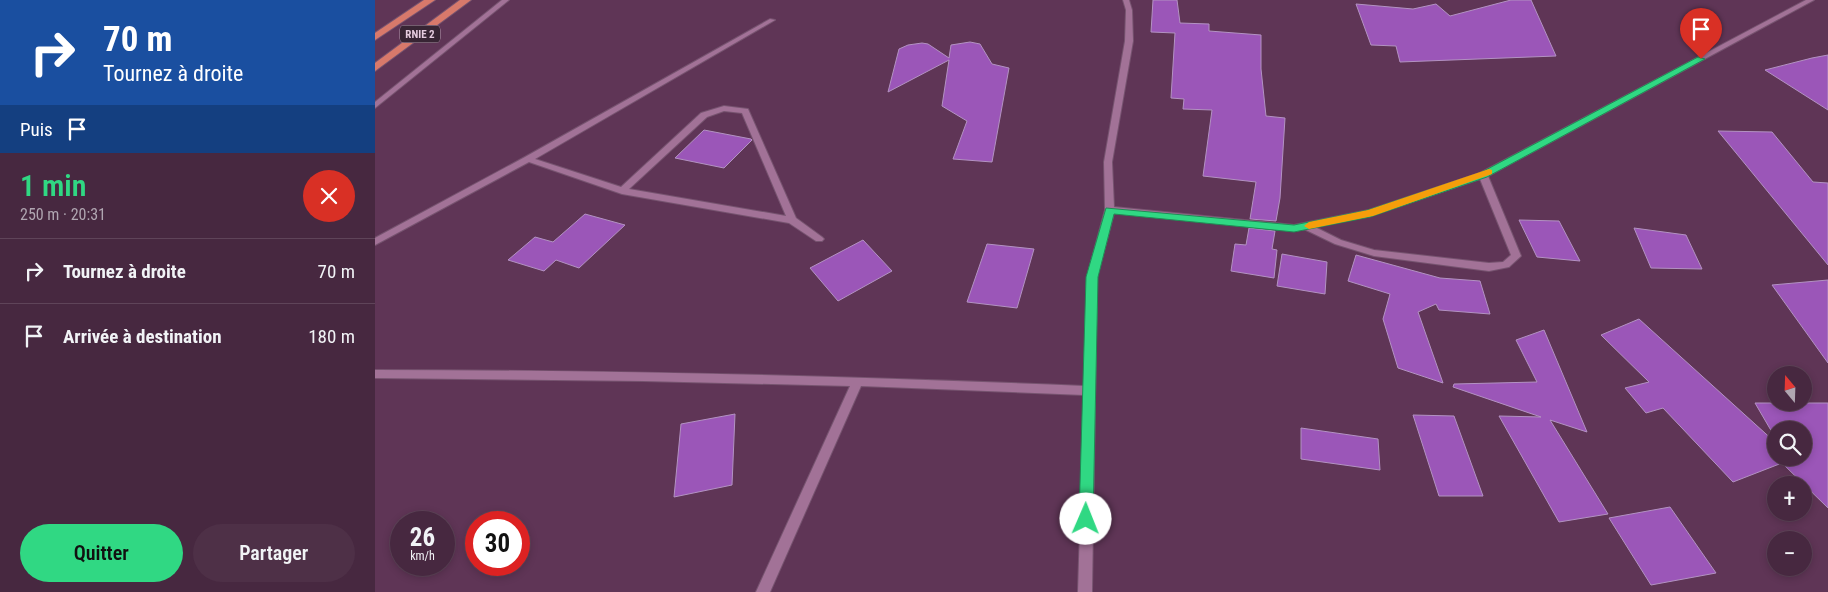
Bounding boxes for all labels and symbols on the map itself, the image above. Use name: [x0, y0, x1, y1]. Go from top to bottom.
pin: [1680, 8, 1722, 59]
road number: RNIE 2: [400, 26, 440, 42]
north arrow: [1767, 366, 1813, 411]
position arrow: [1059, 492, 1111, 544]
speed limit sign: 30: [465, 511, 530, 576]

